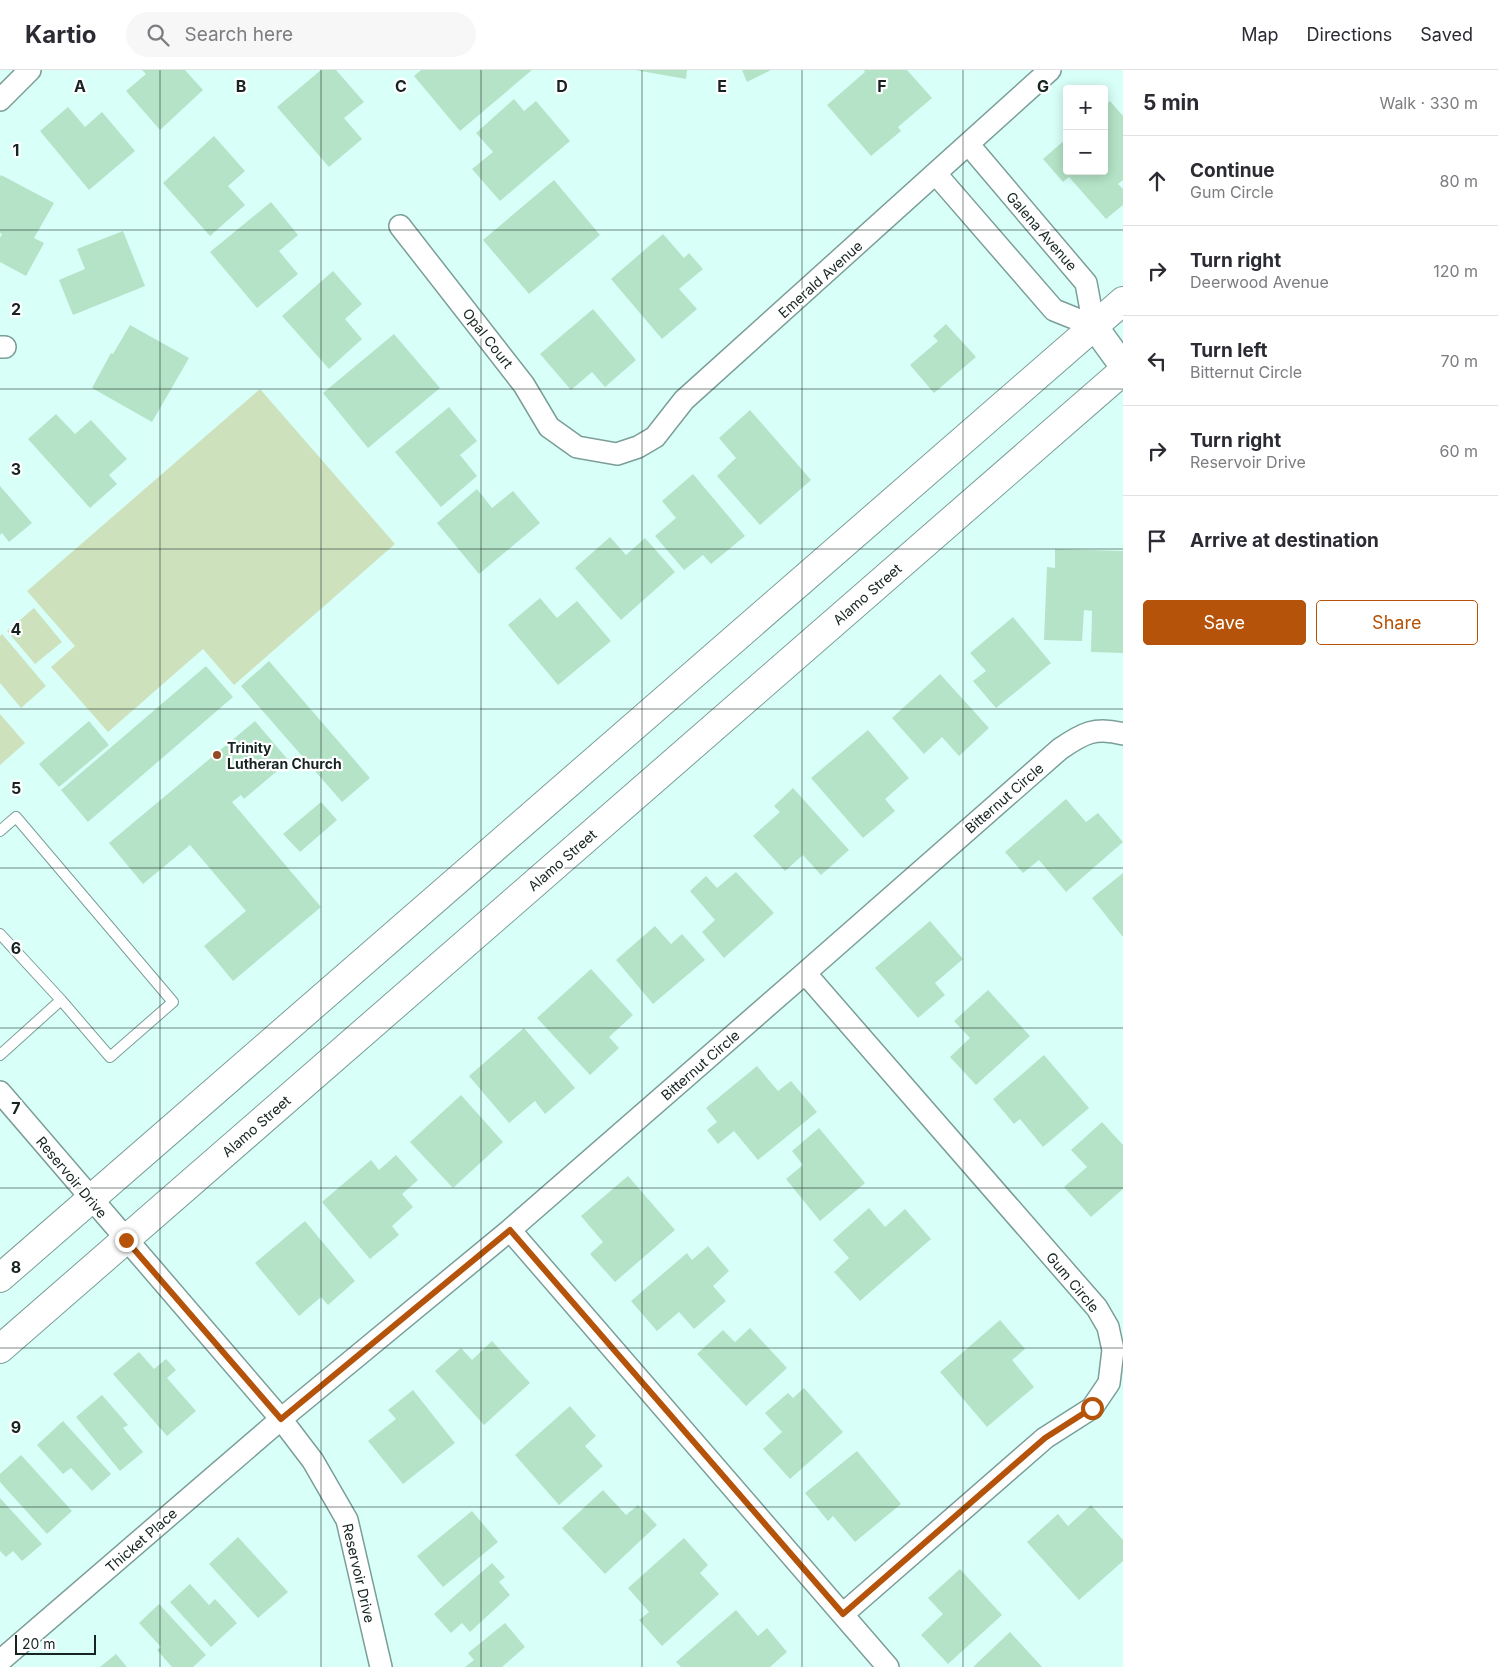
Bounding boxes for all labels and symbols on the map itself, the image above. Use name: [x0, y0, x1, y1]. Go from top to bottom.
text: A: [74, 76, 86, 96]
text: B: [236, 76, 246, 96]
text: C: [395, 76, 407, 96]
text: D: [556, 76, 568, 96]
text: E: [717, 76, 727, 96]
text: F: [877, 76, 887, 96]
text: G: [1037, 76, 1049, 96]
text: 1: [13, 140, 19, 160]
street label: Galena Avenue: [1003, 188, 1081, 274]
street label: Emerald Avenue: [775, 237, 865, 321]
text: 2: [11, 299, 21, 319]
street label: Opal Court: [459, 305, 517, 372]
text: 3: [11, 459, 21, 479]
street label: Alamo Street: [829, 559, 905, 628]
text: 4: [11, 619, 22, 639]
place label: Trinity Lutheran Church: [227, 739, 342, 772]
marker: Trinity Lutheran Church: [211, 749, 223, 761]
street label: Bitternut Circle: [961, 759, 1047, 837]
text: 5: [11, 778, 21, 798]
street label: Alamo Street: [524, 825, 600, 894]
text: 6: [11, 938, 21, 958]
street label: Bitternut Circle: [657, 1026, 743, 1104]
street label: Alamo Street: [218, 1091, 294, 1160]
text: 7: [11, 1098, 21, 1118]
street label: Reservoir Drive: [33, 1133, 111, 1221]
route end: [115, 1229, 138, 1252]
street label: Gum Circle: [1043, 1249, 1103, 1315]
text: 8: [11, 1257, 21, 1277]
route start: [1081, 1397, 1104, 1420]
text: 9: [11, 1417, 21, 1437]
street label: Thicket Place: [102, 1504, 180, 1576]
street label: Reservoir Drive: [339, 1522, 379, 1624]
scale bar: [15, 1632, 96, 1655]

